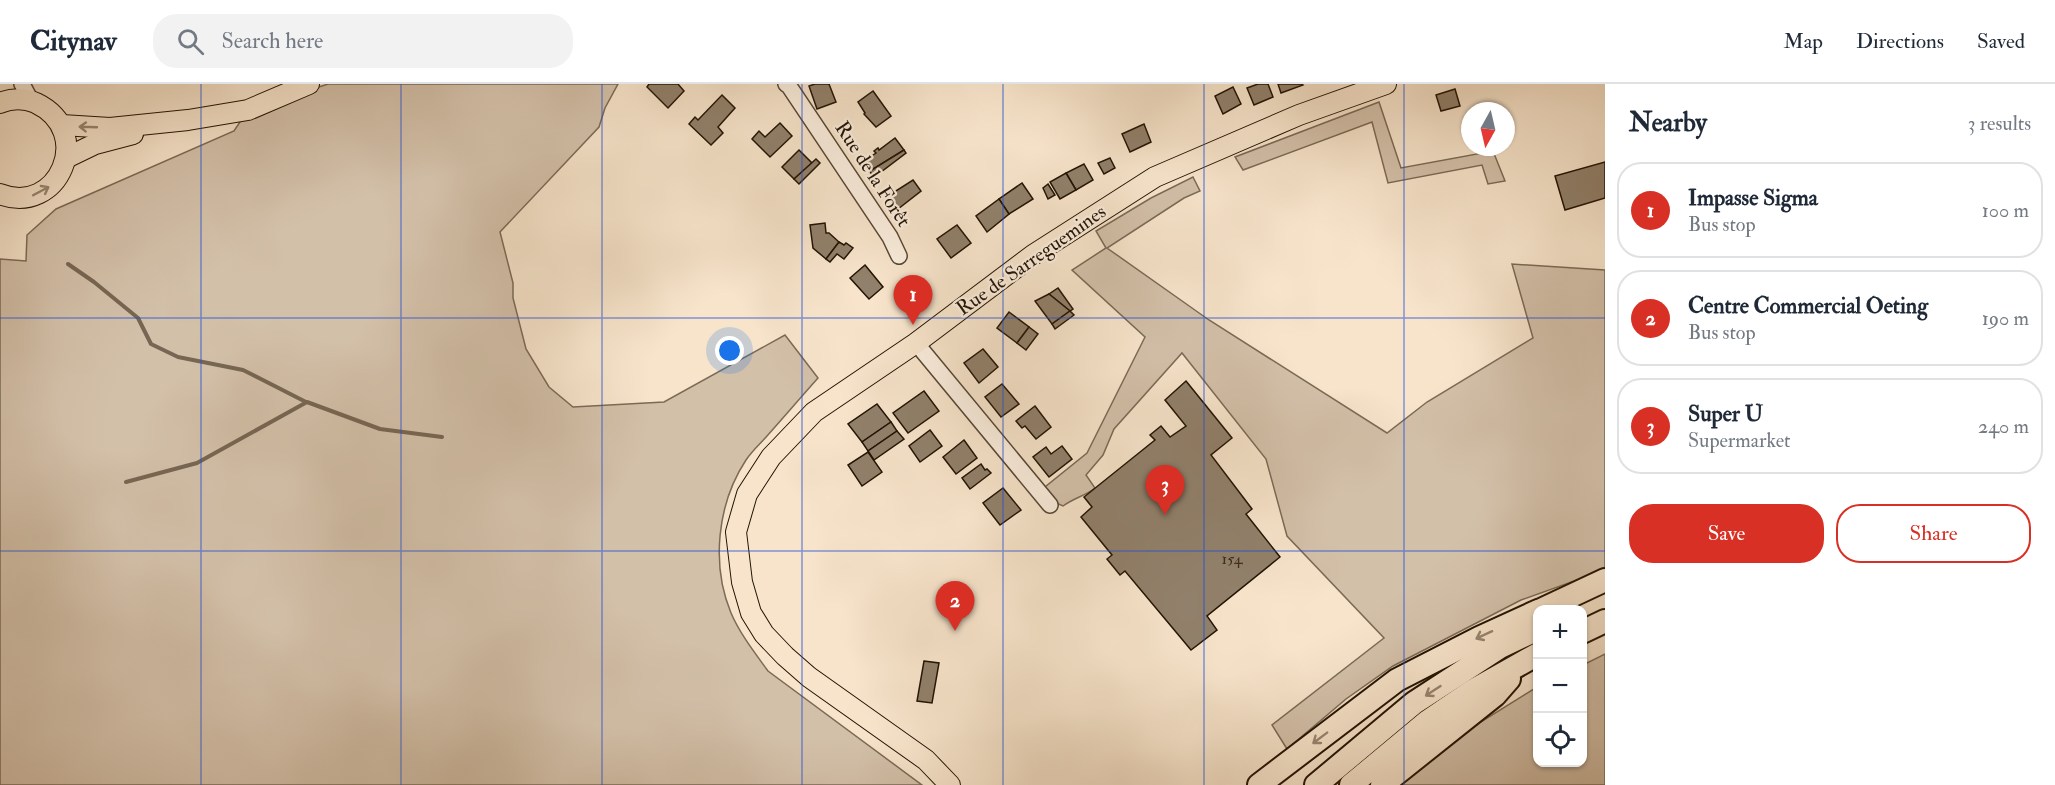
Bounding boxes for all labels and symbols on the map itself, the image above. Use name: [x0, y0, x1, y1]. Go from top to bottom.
north arrow: [1461, 102, 1515, 156]
street label: Rue de la Forêt: [830, 116, 917, 232]
one-way arrow: [78, 121, 98, 132]
one-way arrow: [32, 184, 50, 196]
street label: Rue de Sarreguemines: [951, 199, 1111, 321]
pin: 1: [894, 276, 932, 325]
your location: [715, 336, 744, 365]
pin: 3: [1146, 466, 1184, 515]
house number: 154: [1222, 549, 1244, 569]
pin: 2: [936, 582, 974, 631]
one-way arrow: [1476, 630, 1494, 642]
one-way arrow: [1426, 685, 1442, 697]
one-way arrow: [1312, 732, 1328, 745]

